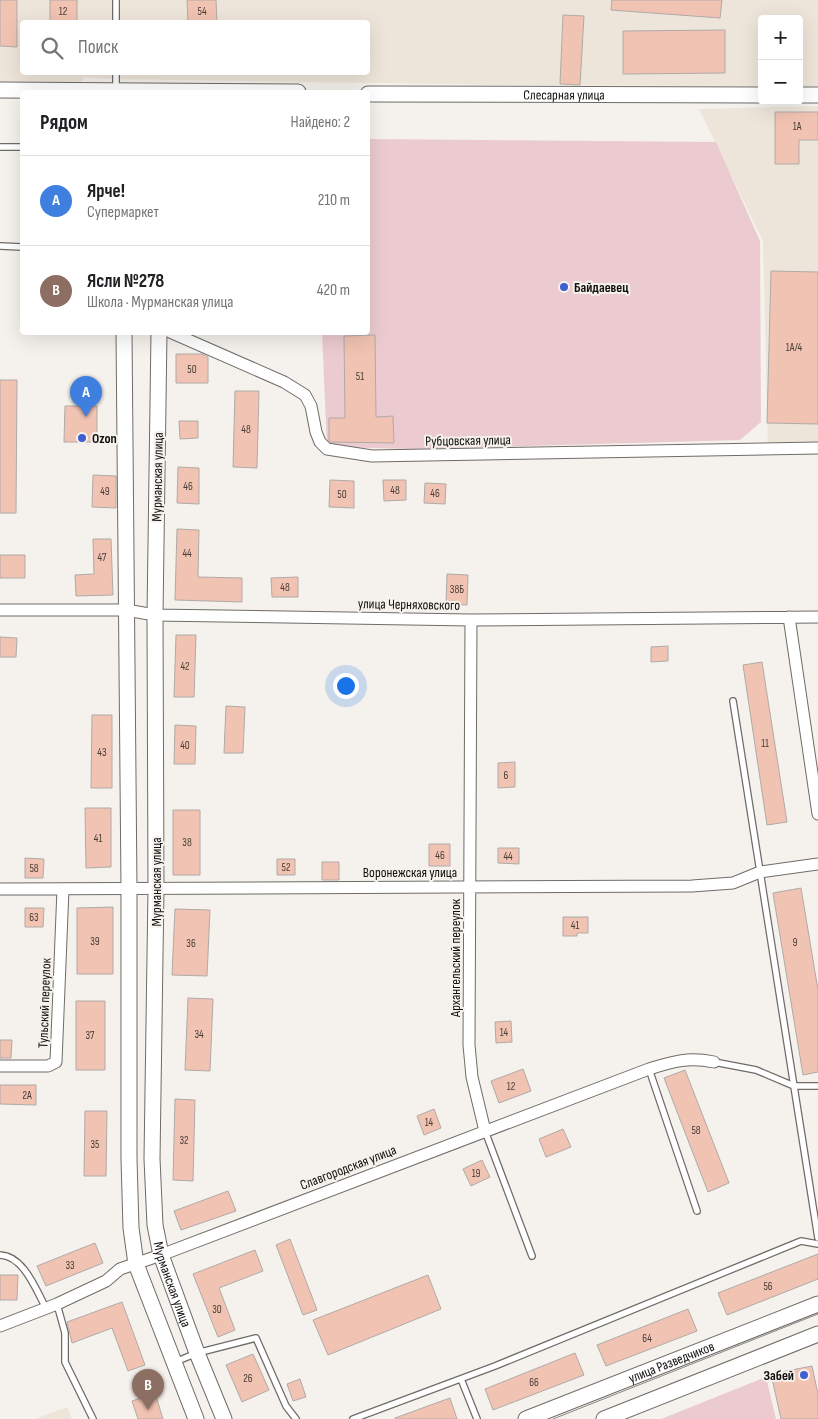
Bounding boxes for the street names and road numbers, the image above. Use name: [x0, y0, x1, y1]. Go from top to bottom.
street label: Слесарная улица: [523, 86, 605, 104]
street label: Рубцовская улица: [425, 431, 511, 450]
street label: Мурманская улица: [148, 432, 167, 522]
street label: улица Черняховского: [358, 595, 460, 614]
street label: Мурманская улица: [148, 837, 165, 927]
street label: Воронежская улица: [363, 864, 457, 881]
street label: Архангельский переулок: [447, 898, 464, 1018]
street label: Тульский переулок: [34, 957, 55, 1048]
street label: Славгородская улица: [298, 1141, 399, 1194]
street label: Мурманская улица: [150, 1240, 195, 1329]
street label: улица Разведчиков: [626, 1338, 717, 1387]

